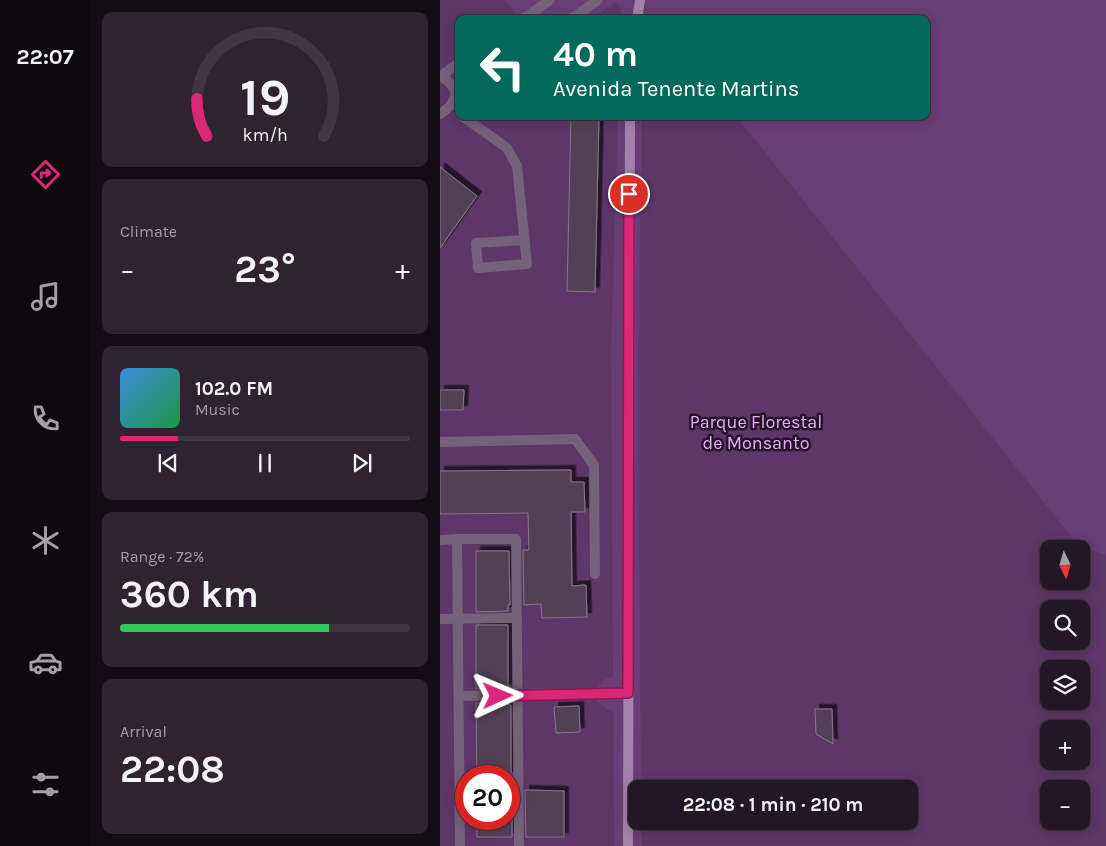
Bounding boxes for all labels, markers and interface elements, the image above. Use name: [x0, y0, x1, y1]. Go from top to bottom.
text: 40 m: [553, 34, 638, 75]
icon: left: [470, 35, 535, 100]
text: 22:07: [16, 44, 74, 70]
text: 19: [240, 67, 290, 128]
text: Avenida Tenente Martins: [553, 76, 799, 102]
text: km/h: [242, 125, 288, 146]
icon: directions: [28, 157, 63, 192]
pin: [608, 173, 650, 215]
icon: arrive: [615, 180, 643, 208]
text: Climate: [120, 222, 177, 241]
text: 23°: [234, 247, 296, 292]
text: −: [120, 253, 135, 286]
text: +: [395, 253, 410, 286]
icon: music: [28, 279, 63, 314]
text: 102.0 FM: [195, 378, 273, 400]
text: Music: [195, 400, 240, 419]
icon: phone: [28, 401, 63, 436]
park label: Parque Florestal de Monsanto: [690, 411, 822, 454]
icon: previous: [154, 449, 182, 477]
icon: pause: [251, 449, 279, 477]
icon: next: [348, 449, 376, 477]
icon: climate: [28, 523, 63, 558]
north arrow: [1040, 540, 1090, 590]
map controls: [1040, 540, 1090, 830]
text: Range · 72%: [120, 547, 204, 566]
text: 360 km: [120, 572, 259, 617]
button: search: [1040, 600, 1090, 650]
icon: car: [28, 645, 63, 680]
button: layers: [1040, 660, 1090, 710]
position arrow: [471, 669, 523, 721]
button: +: [1040, 720, 1090, 770]
text: Arrival: [120, 722, 167, 741]
text: 22:08: [120, 747, 225, 792]
speed limit sign: 20: [455, 765, 520, 830]
icon: filters: [28, 767, 63, 802]
button: −: [1040, 780, 1090, 830]
text: 22:08 · 1 min · 210 m: [683, 794, 863, 816]

